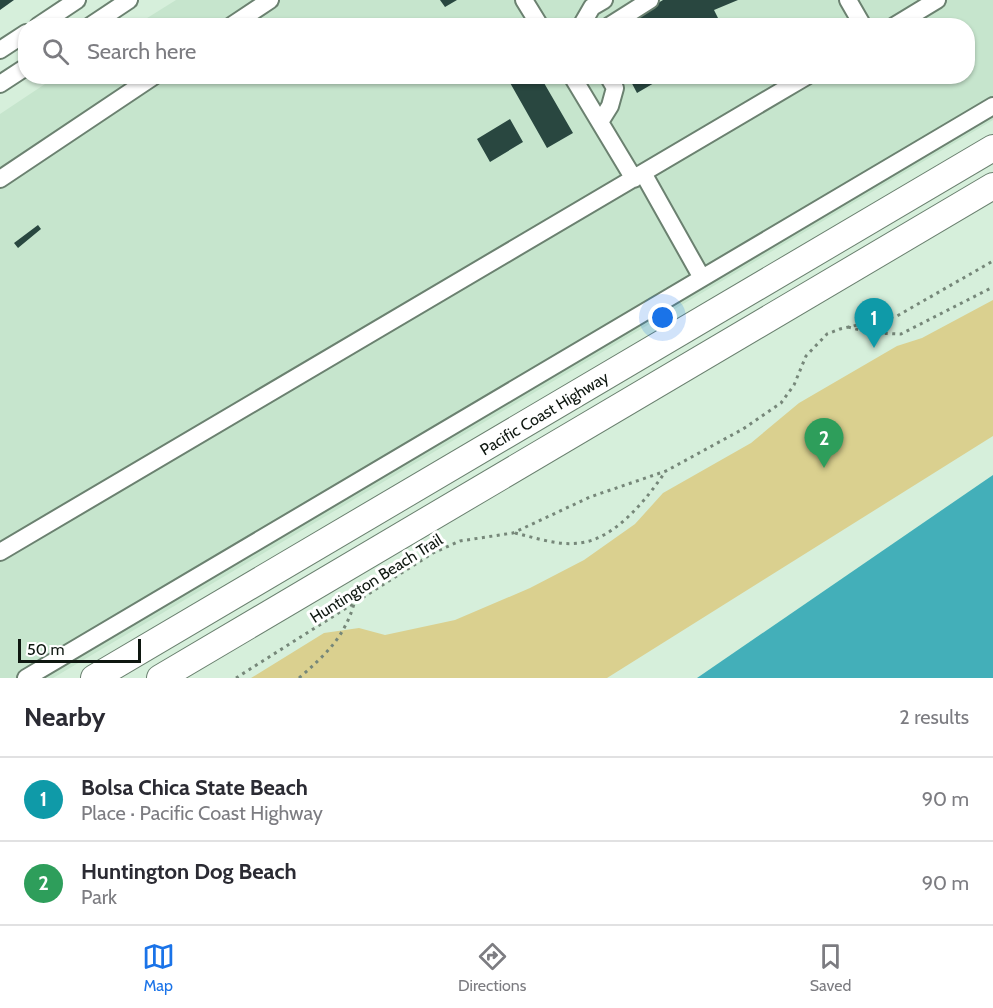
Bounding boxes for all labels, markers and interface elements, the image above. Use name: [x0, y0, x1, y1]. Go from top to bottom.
search box: [18, 18, 975, 84]
icon: search: [39, 35, 72, 68]
text: Search here: [87, 38, 196, 65]
pin: 1: [854, 298, 894, 348]
your location: [648, 303, 677, 332]
street label: Pacific Coast Highway: [477, 368, 612, 459]
pin: 2: [804, 418, 844, 468]
street label: Huntington Beach Trail: [307, 530, 446, 627]
scale bar: [18, 636, 141, 664]
text: 50 m: [27, 640, 64, 659]
text: Nearby: [24, 701, 105, 733]
text: 2 results: [899, 705, 969, 729]
text: Bolsa Chica State Beach: [81, 774, 308, 801]
text: 1: [40, 787, 47, 811]
text: 90 m: [922, 787, 969, 811]
text: Place · Pacific Coast Highway: [81, 801, 323, 825]
text: Huntington Dog Beach: [81, 858, 297, 885]
text: 2: [38, 871, 49, 895]
text: 90 m: [922, 871, 969, 895]
text: Park: [81, 885, 117, 909]
tab: Map: [142, 940, 175, 995]
tab: Directions: [458, 940, 526, 995]
tab: Saved: [810, 940, 851, 995]

